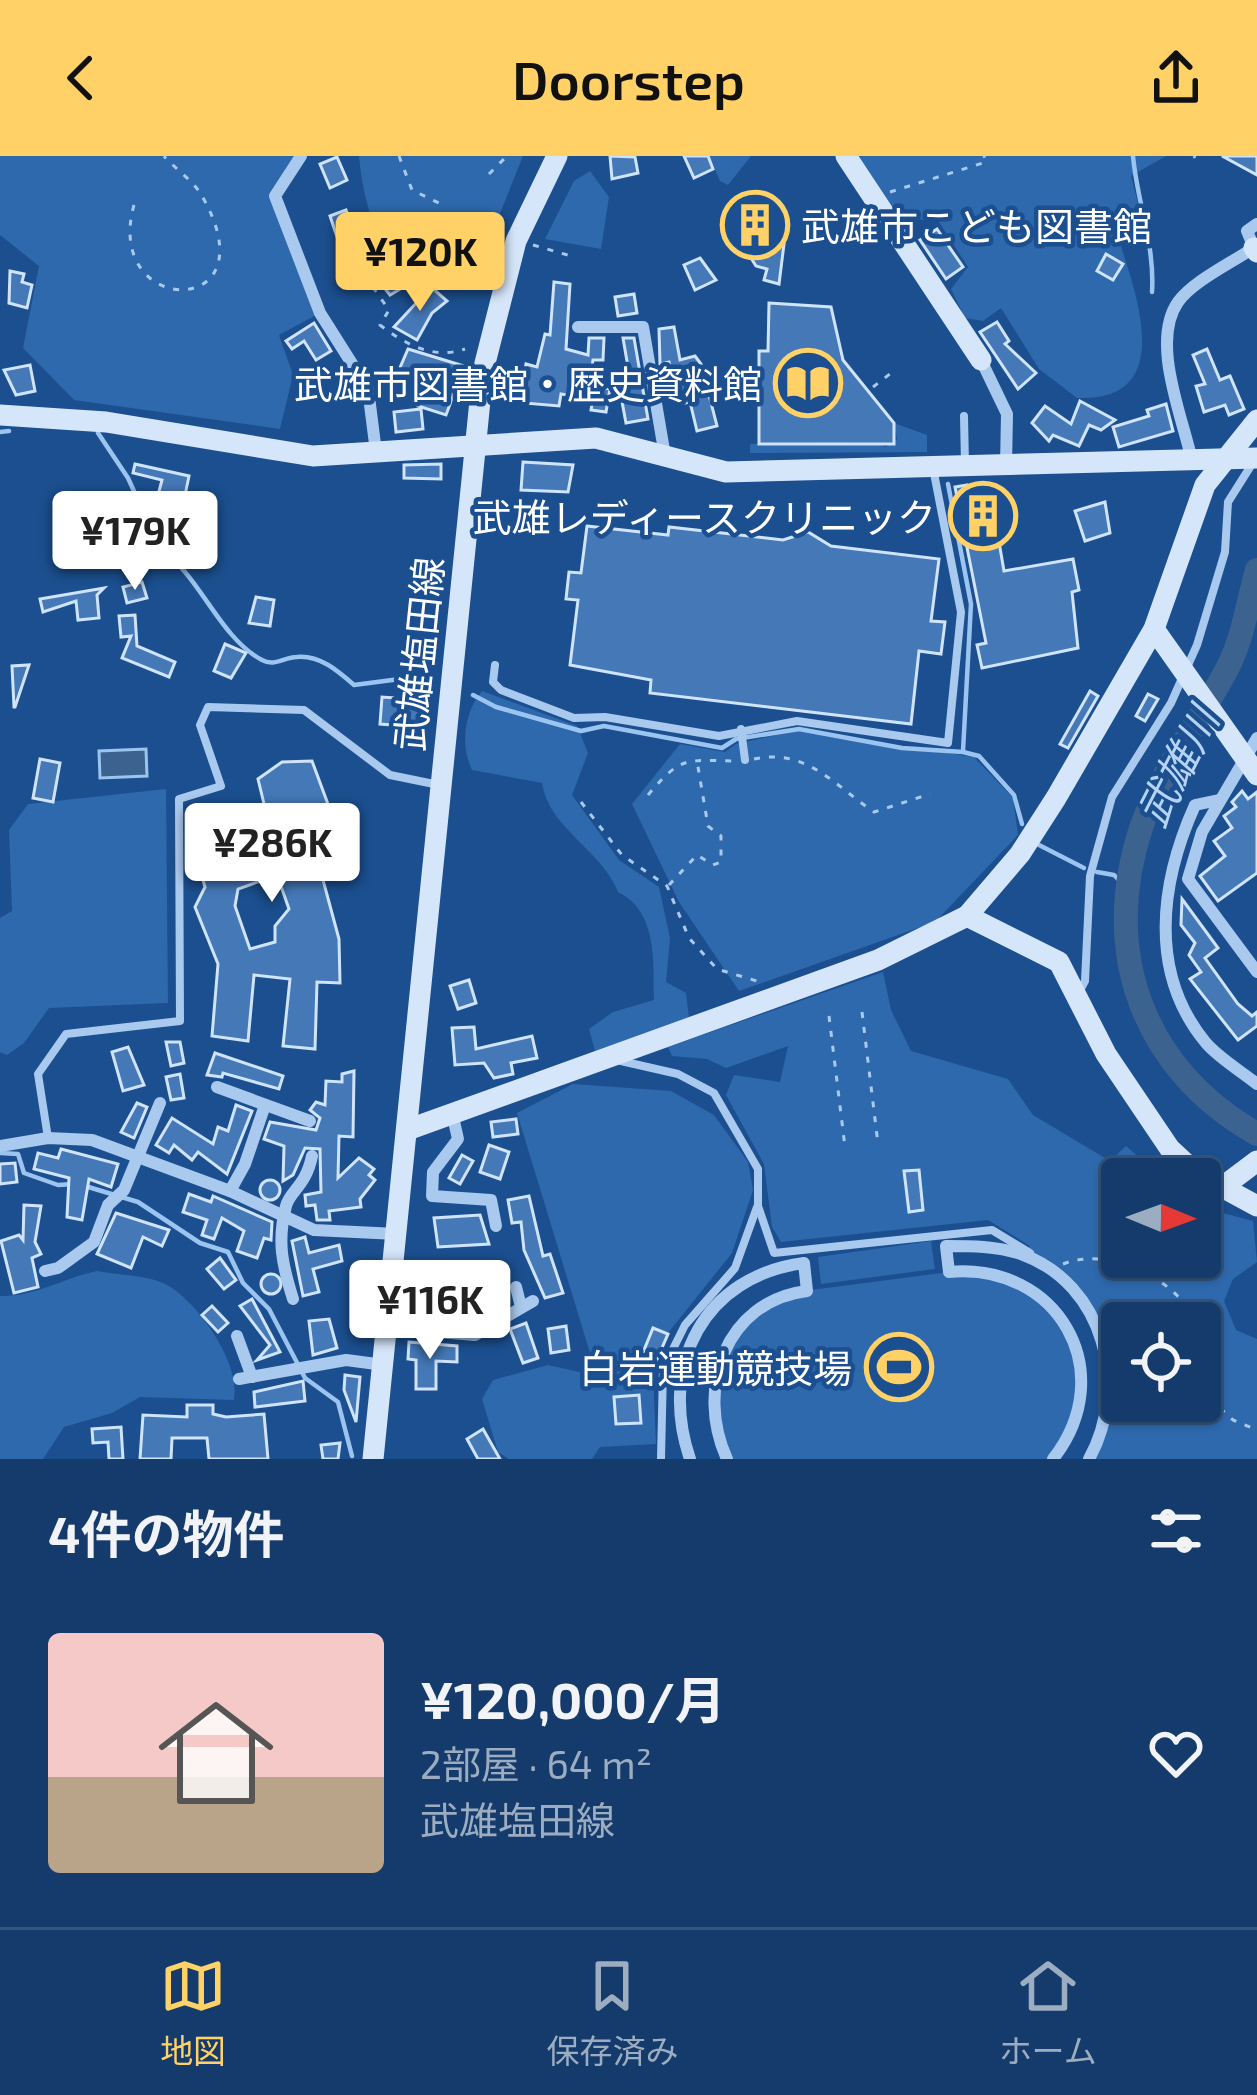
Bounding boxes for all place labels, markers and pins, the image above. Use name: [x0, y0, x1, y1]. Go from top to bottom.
building icon: 武雄市こども図書館: [720, 190, 790, 260]
place label: 武雄市こども図書館: [801, 202, 1152, 249]
pin: ¥120K: [336, 212, 504, 314]
library icon: 武雄市図書館・歴史資料館: [773, 348, 843, 418]
place label: 武雄市図書館・歴史資料館: [294, 360, 762, 407]
building icon: 武雄レディースクリニック: [948, 481, 1018, 551]
pin: ¥179K: [51, 491, 219, 593]
place label: 武雄レディースクリニック: [473, 493, 936, 540]
pin: ¥286K: [188, 803, 356, 905]
pin: ¥116K: [346, 1260, 514, 1362]
sports icon: 白岩運動競技場: [864, 1332, 934, 1402]
place label: 白岩運動競技場: [579, 1344, 852, 1391]

